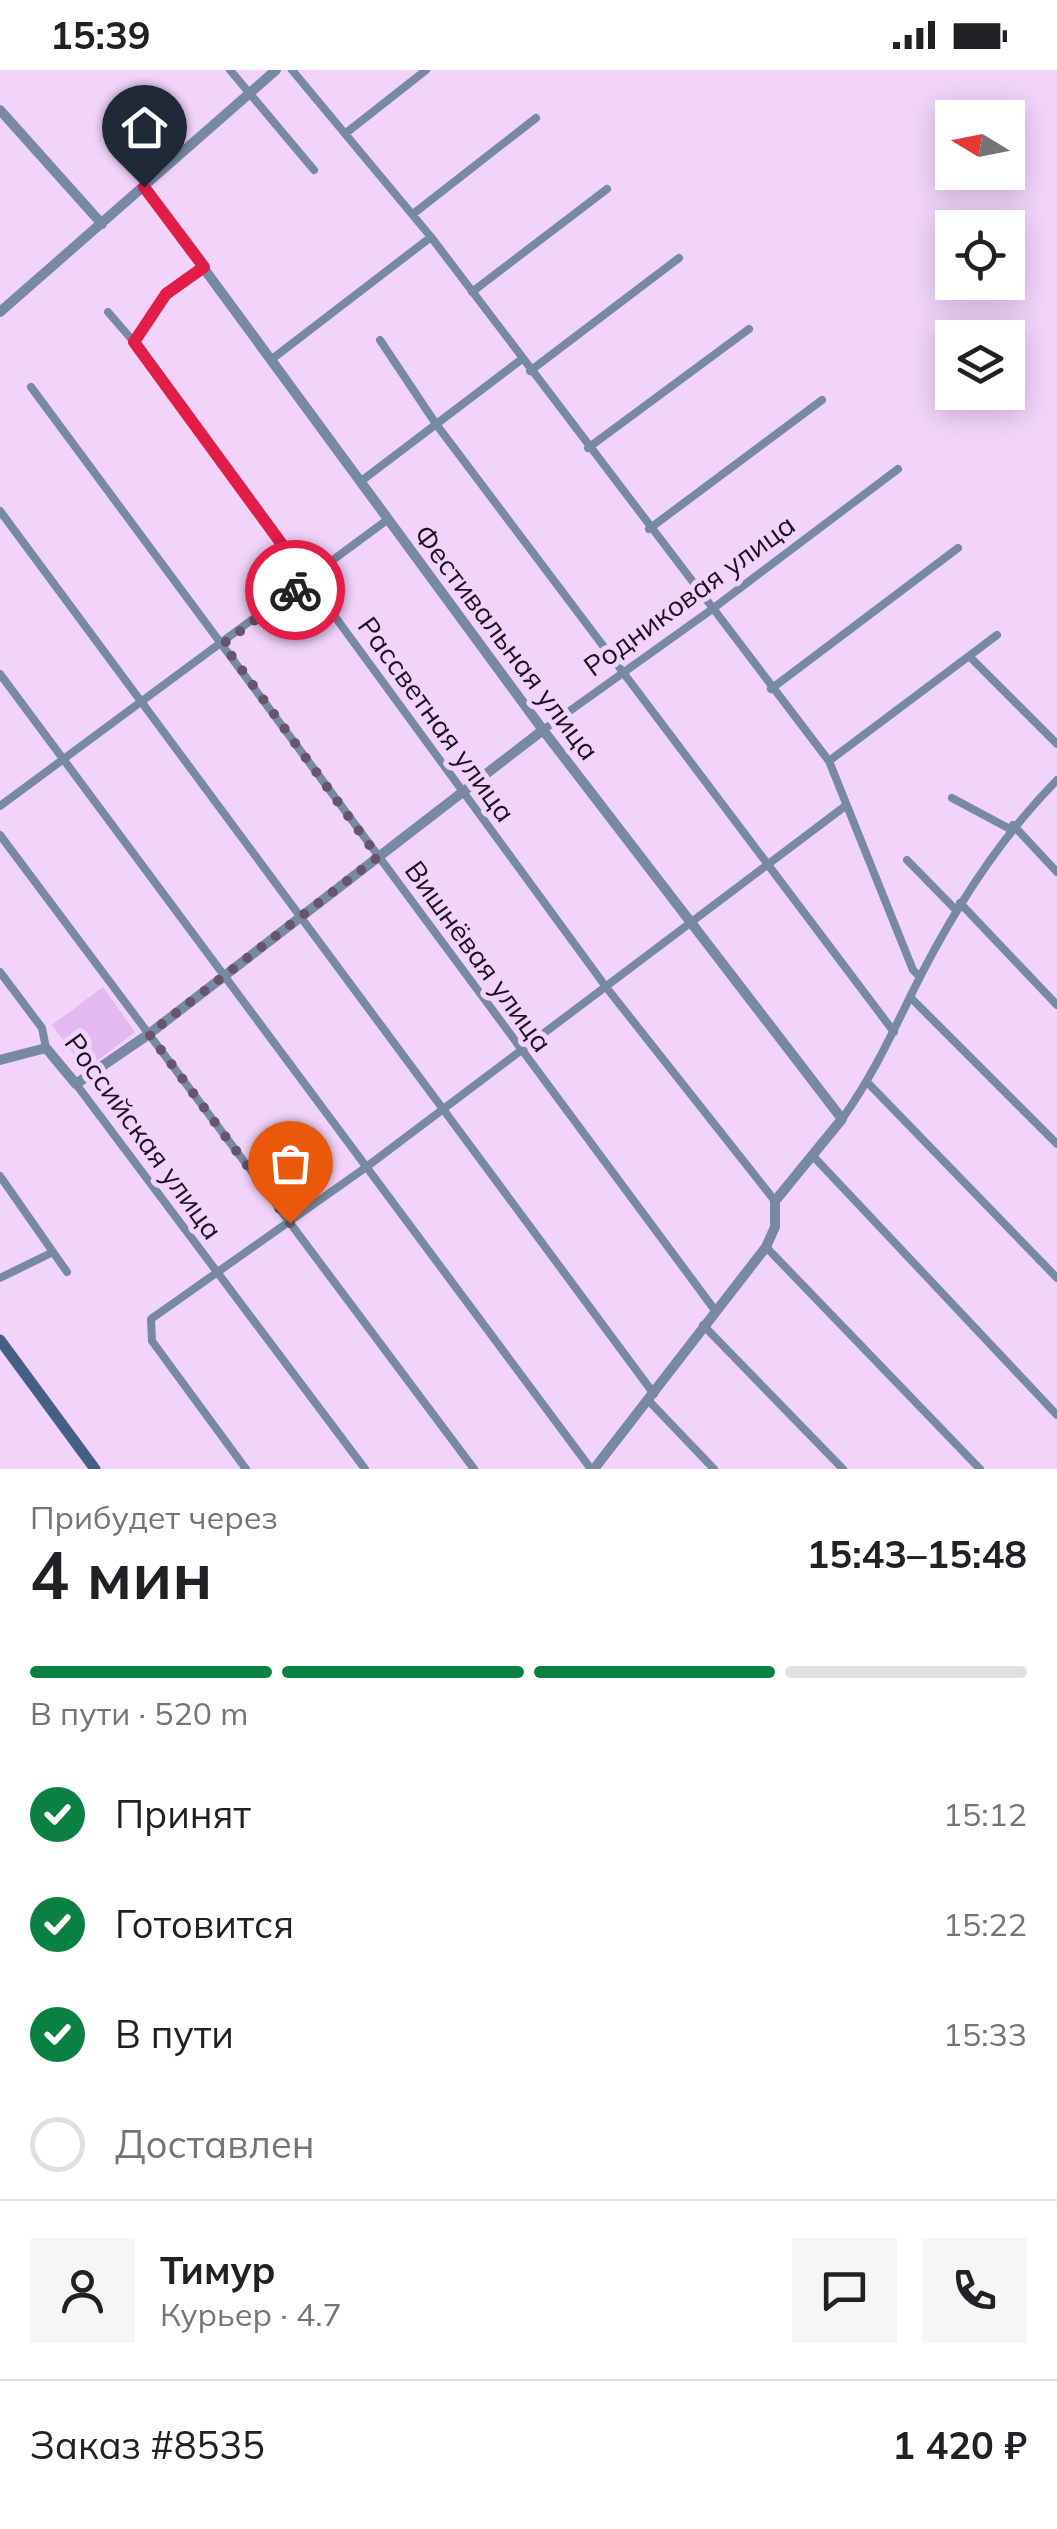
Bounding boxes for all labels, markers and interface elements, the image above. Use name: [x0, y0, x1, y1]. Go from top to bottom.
text: 15:39: [50, 11, 151, 59]
pin: [102, 85, 187, 188]
icon: home: [117, 100, 172, 155]
north arrow: [935, 100, 1025, 190]
map controls: [935, 100, 1025, 410]
button: locate: [935, 210, 1025, 300]
button: layers: [935, 320, 1025, 410]
street label: Родниковая улица: [576, 507, 802, 683]
street label: Фестивальная улица: [407, 517, 607, 767]
courier: [245, 540, 345, 640]
icon: bike: [268, 563, 323, 618]
street label: Рассветная улица: [351, 610, 523, 828]
street label: Вишнёвая улица: [398, 854, 560, 1058]
street label: Российская улица: [57, 1026, 231, 1246]
pin: [248, 1121, 333, 1224]
icon: bag: [263, 1136, 318, 1191]
text: Прибудет через: [30, 1497, 278, 1537]
text: 15:43–15:48: [807, 1530, 1027, 1578]
text: 4 мин: [30, 1534, 212, 1615]
text: В пути · 520 m: [30, 1693, 248, 1733]
icon: check: [30, 1787, 85, 1842]
text: Принят: [115, 1790, 251, 1838]
text: 15:12: [943, 1794, 1027, 1834]
icon: check: [30, 1897, 85, 1952]
text: Готовится: [115, 1900, 294, 1948]
text: 15:22: [943, 1904, 1027, 1944]
icon: check: [30, 2007, 85, 2062]
text: В пути: [115, 2010, 234, 2058]
text: 15:33: [943, 2014, 1027, 2054]
text: Доставлен: [115, 2120, 315, 2168]
button: person: [30, 2238, 135, 2343]
button: chat: [792, 2238, 897, 2343]
button: phone: [922, 2238, 1027, 2343]
text: Тимур: [160, 2246, 276, 2294]
text: Курьер · 4.7: [160, 2294, 342, 2334]
text: Заказ #8535: [30, 2421, 265, 2469]
text: 1 420 ₽: [892, 2421, 1027, 2469]

